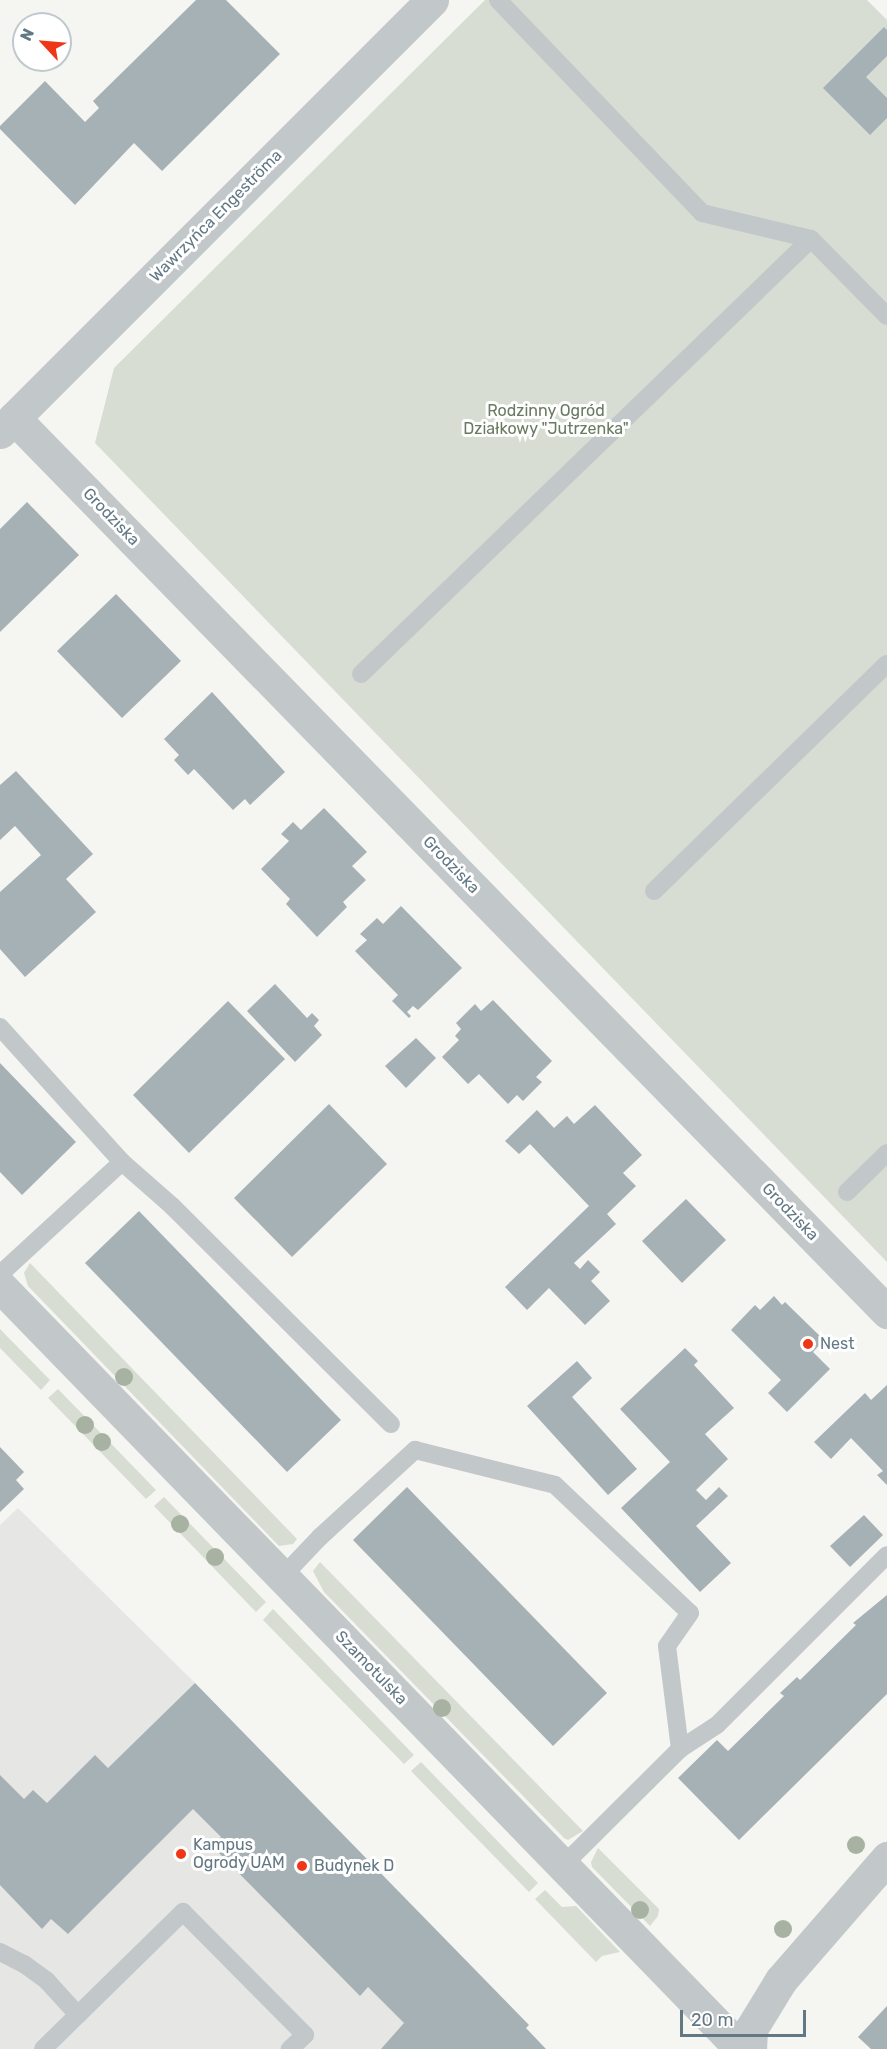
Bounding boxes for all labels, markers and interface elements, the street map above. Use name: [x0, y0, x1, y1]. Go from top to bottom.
north arrow: [12, 12, 72, 72]
text: N: [16, 25, 38, 44]
street label: Wawrzyńca Engeströma: [146, 146, 286, 286]
park label: Rodzinny Ogród Działkowy "Jutrzenka": [463, 401, 629, 439]
street label: Grodziska: [79, 484, 143, 550]
street label: Grodziska: [419, 832, 483, 898]
street label: Grodziska: [758, 1179, 822, 1245]
place label: Nest: [820, 1334, 854, 1354]
marker: Nest: [801, 1337, 815, 1351]
street label: Szamotulska: [331, 1627, 411, 1709]
place label: Kampus Ogrody UAM: [193, 1835, 285, 1873]
marker: Kampus Ogrody UAM: [174, 1847, 188, 1861]
place label: Budynek D: [314, 1856, 395, 1876]
marker: Budynek D: [295, 1859, 309, 1873]
scale bar: [683, 1998, 809, 2036]
text: 20 m: [691, 2009, 733, 2031]

